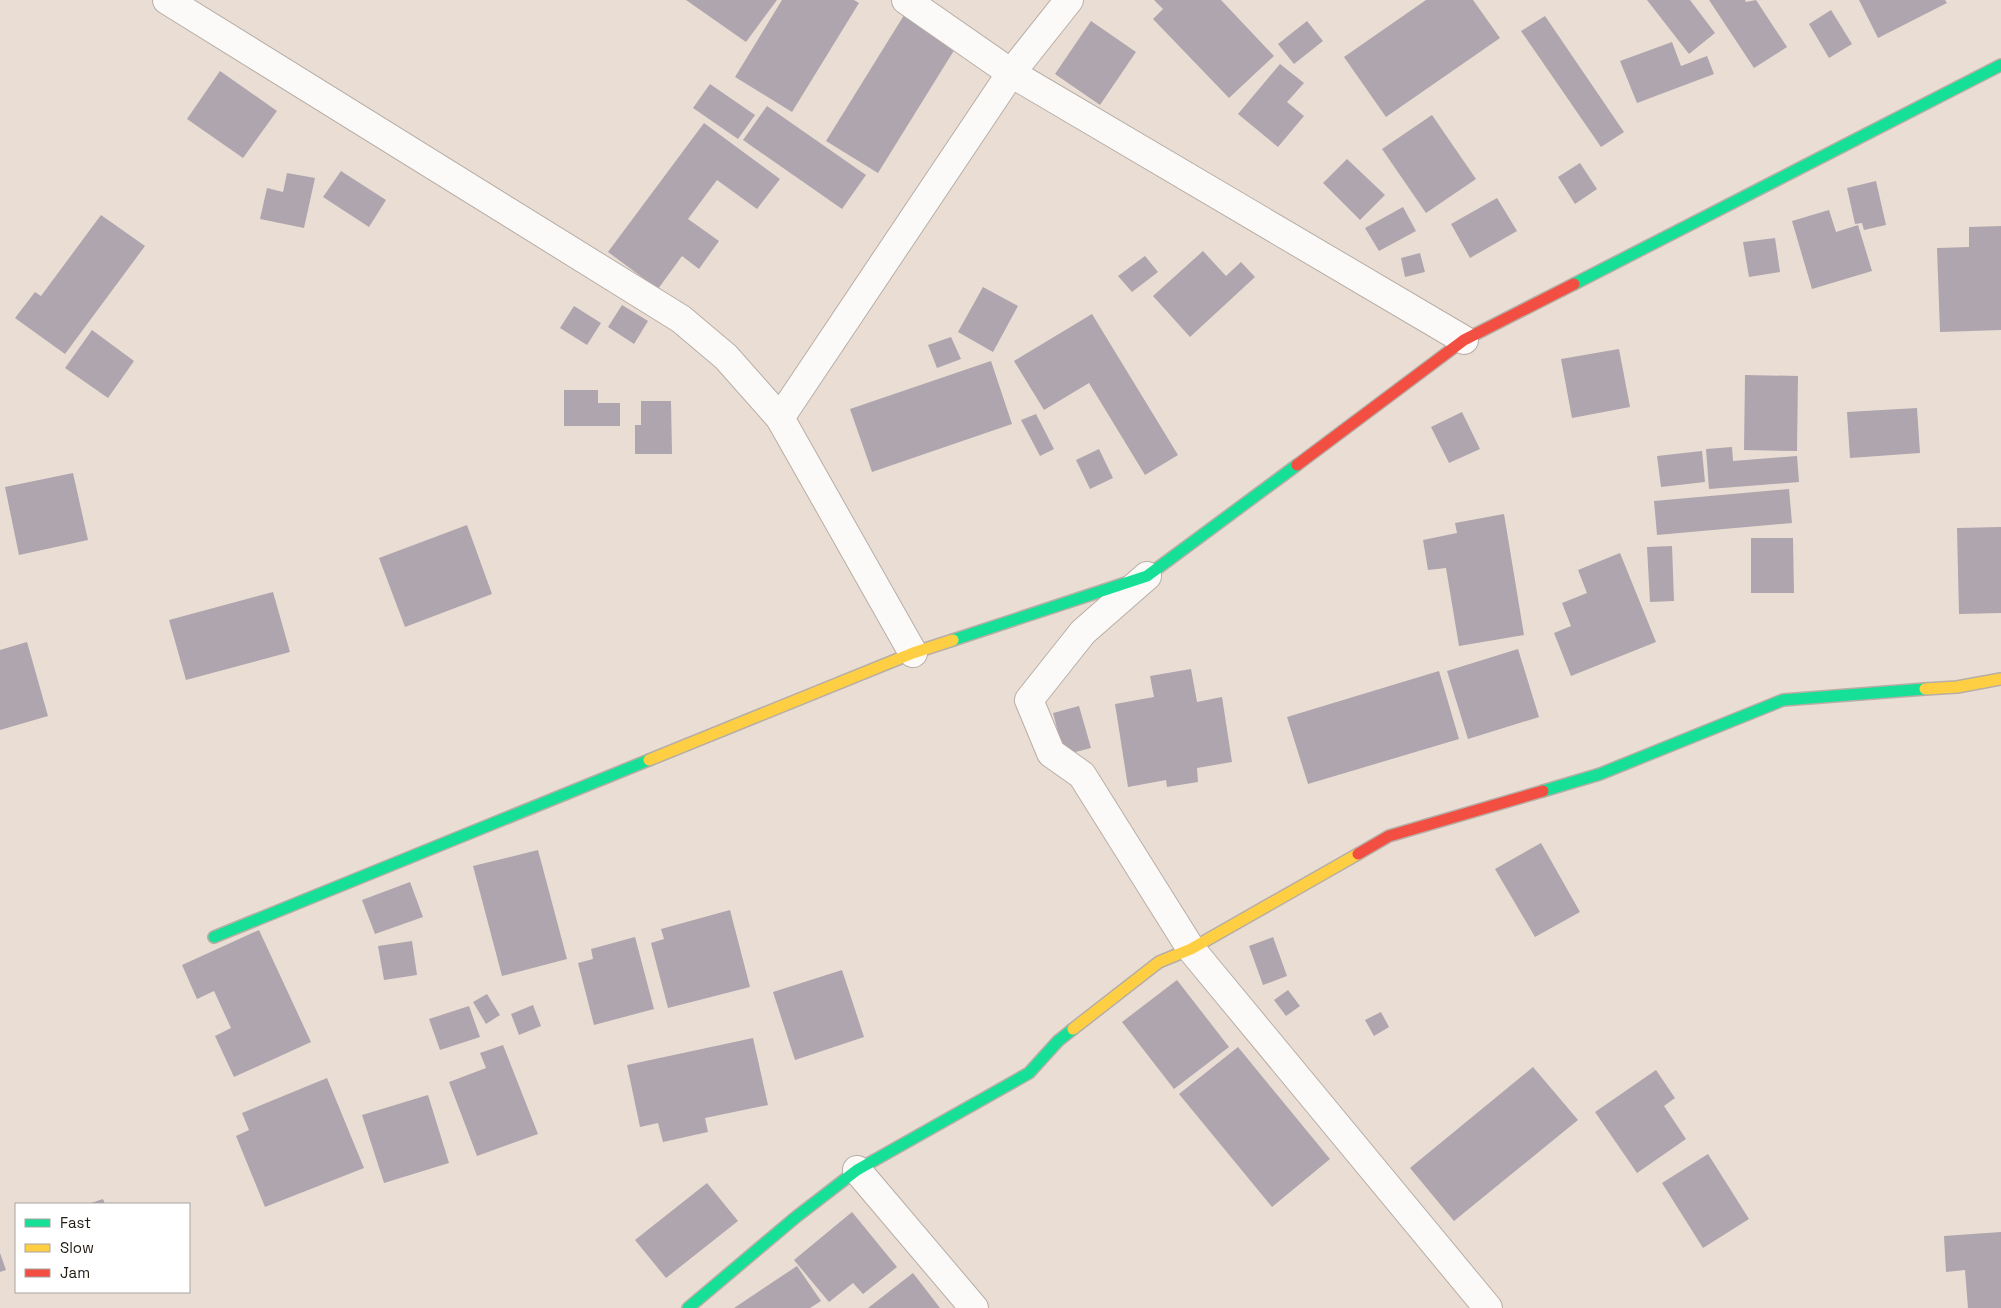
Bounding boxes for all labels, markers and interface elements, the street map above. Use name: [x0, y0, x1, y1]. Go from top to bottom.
legend: [15, 1203, 190, 1293]
text: Fast: [60, 1213, 91, 1232]
text: Slow: [60, 1238, 94, 1257]
text: Jam: [60, 1263, 90, 1282]

